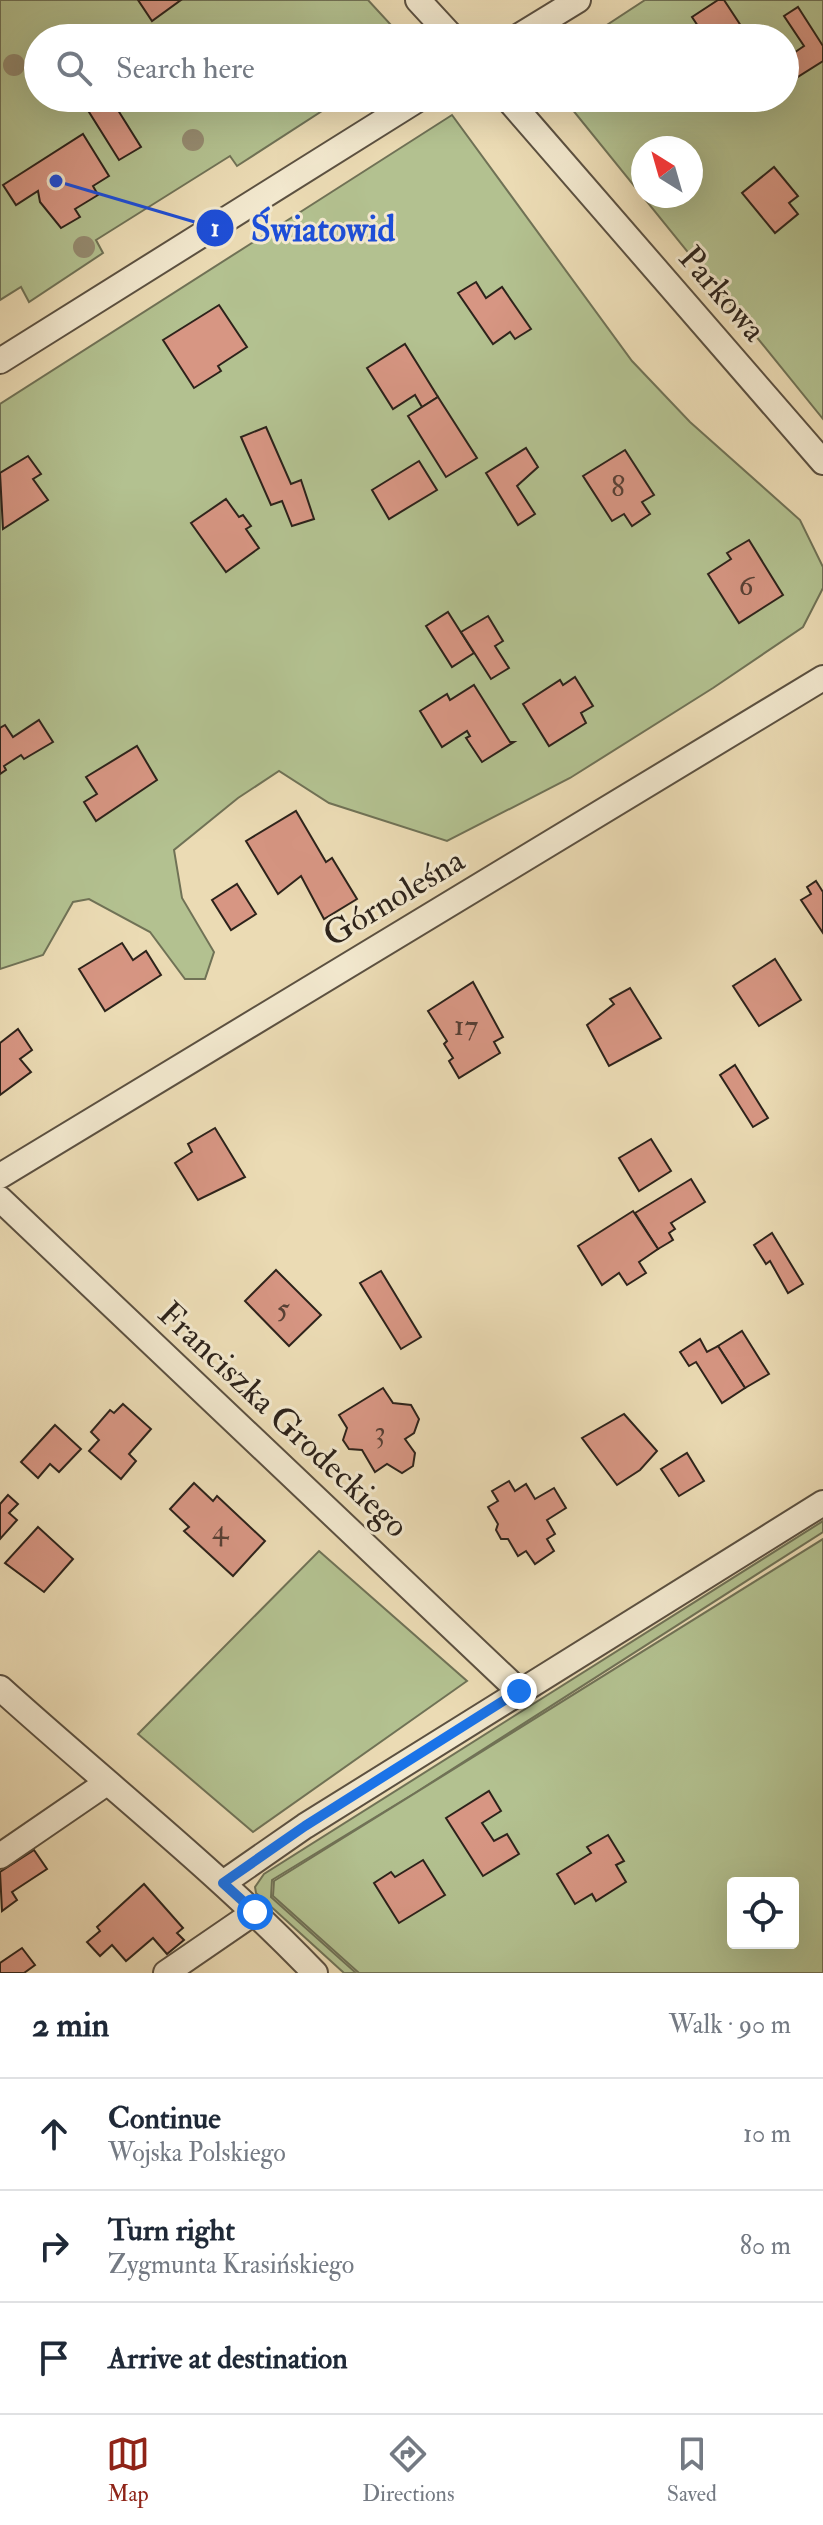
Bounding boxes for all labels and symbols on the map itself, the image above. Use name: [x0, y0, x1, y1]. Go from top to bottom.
north arrow: [631, 136, 703, 208]
callout: Światowid: [195, 198, 411, 258]
text: Światowid: [251, 206, 395, 252]
text: 1: [211, 213, 219, 244]
street label: Parkowa: [669, 238, 776, 351]
house number: 8: [611, 468, 625, 505]
house number: 6: [738, 567, 755, 604]
street label: Górnoleśna: [316, 839, 473, 957]
house number: 17: [454, 1007, 478, 1044]
house number: 5: [276, 1290, 290, 1327]
street label: Franciszka Grodeckiego: [149, 1293, 417, 1547]
house number: 3: [374, 1413, 386, 1450]
house number: 4: [212, 1511, 230, 1548]
route end: [501, 1673, 537, 1709]
route start: [237, 1894, 273, 1930]

